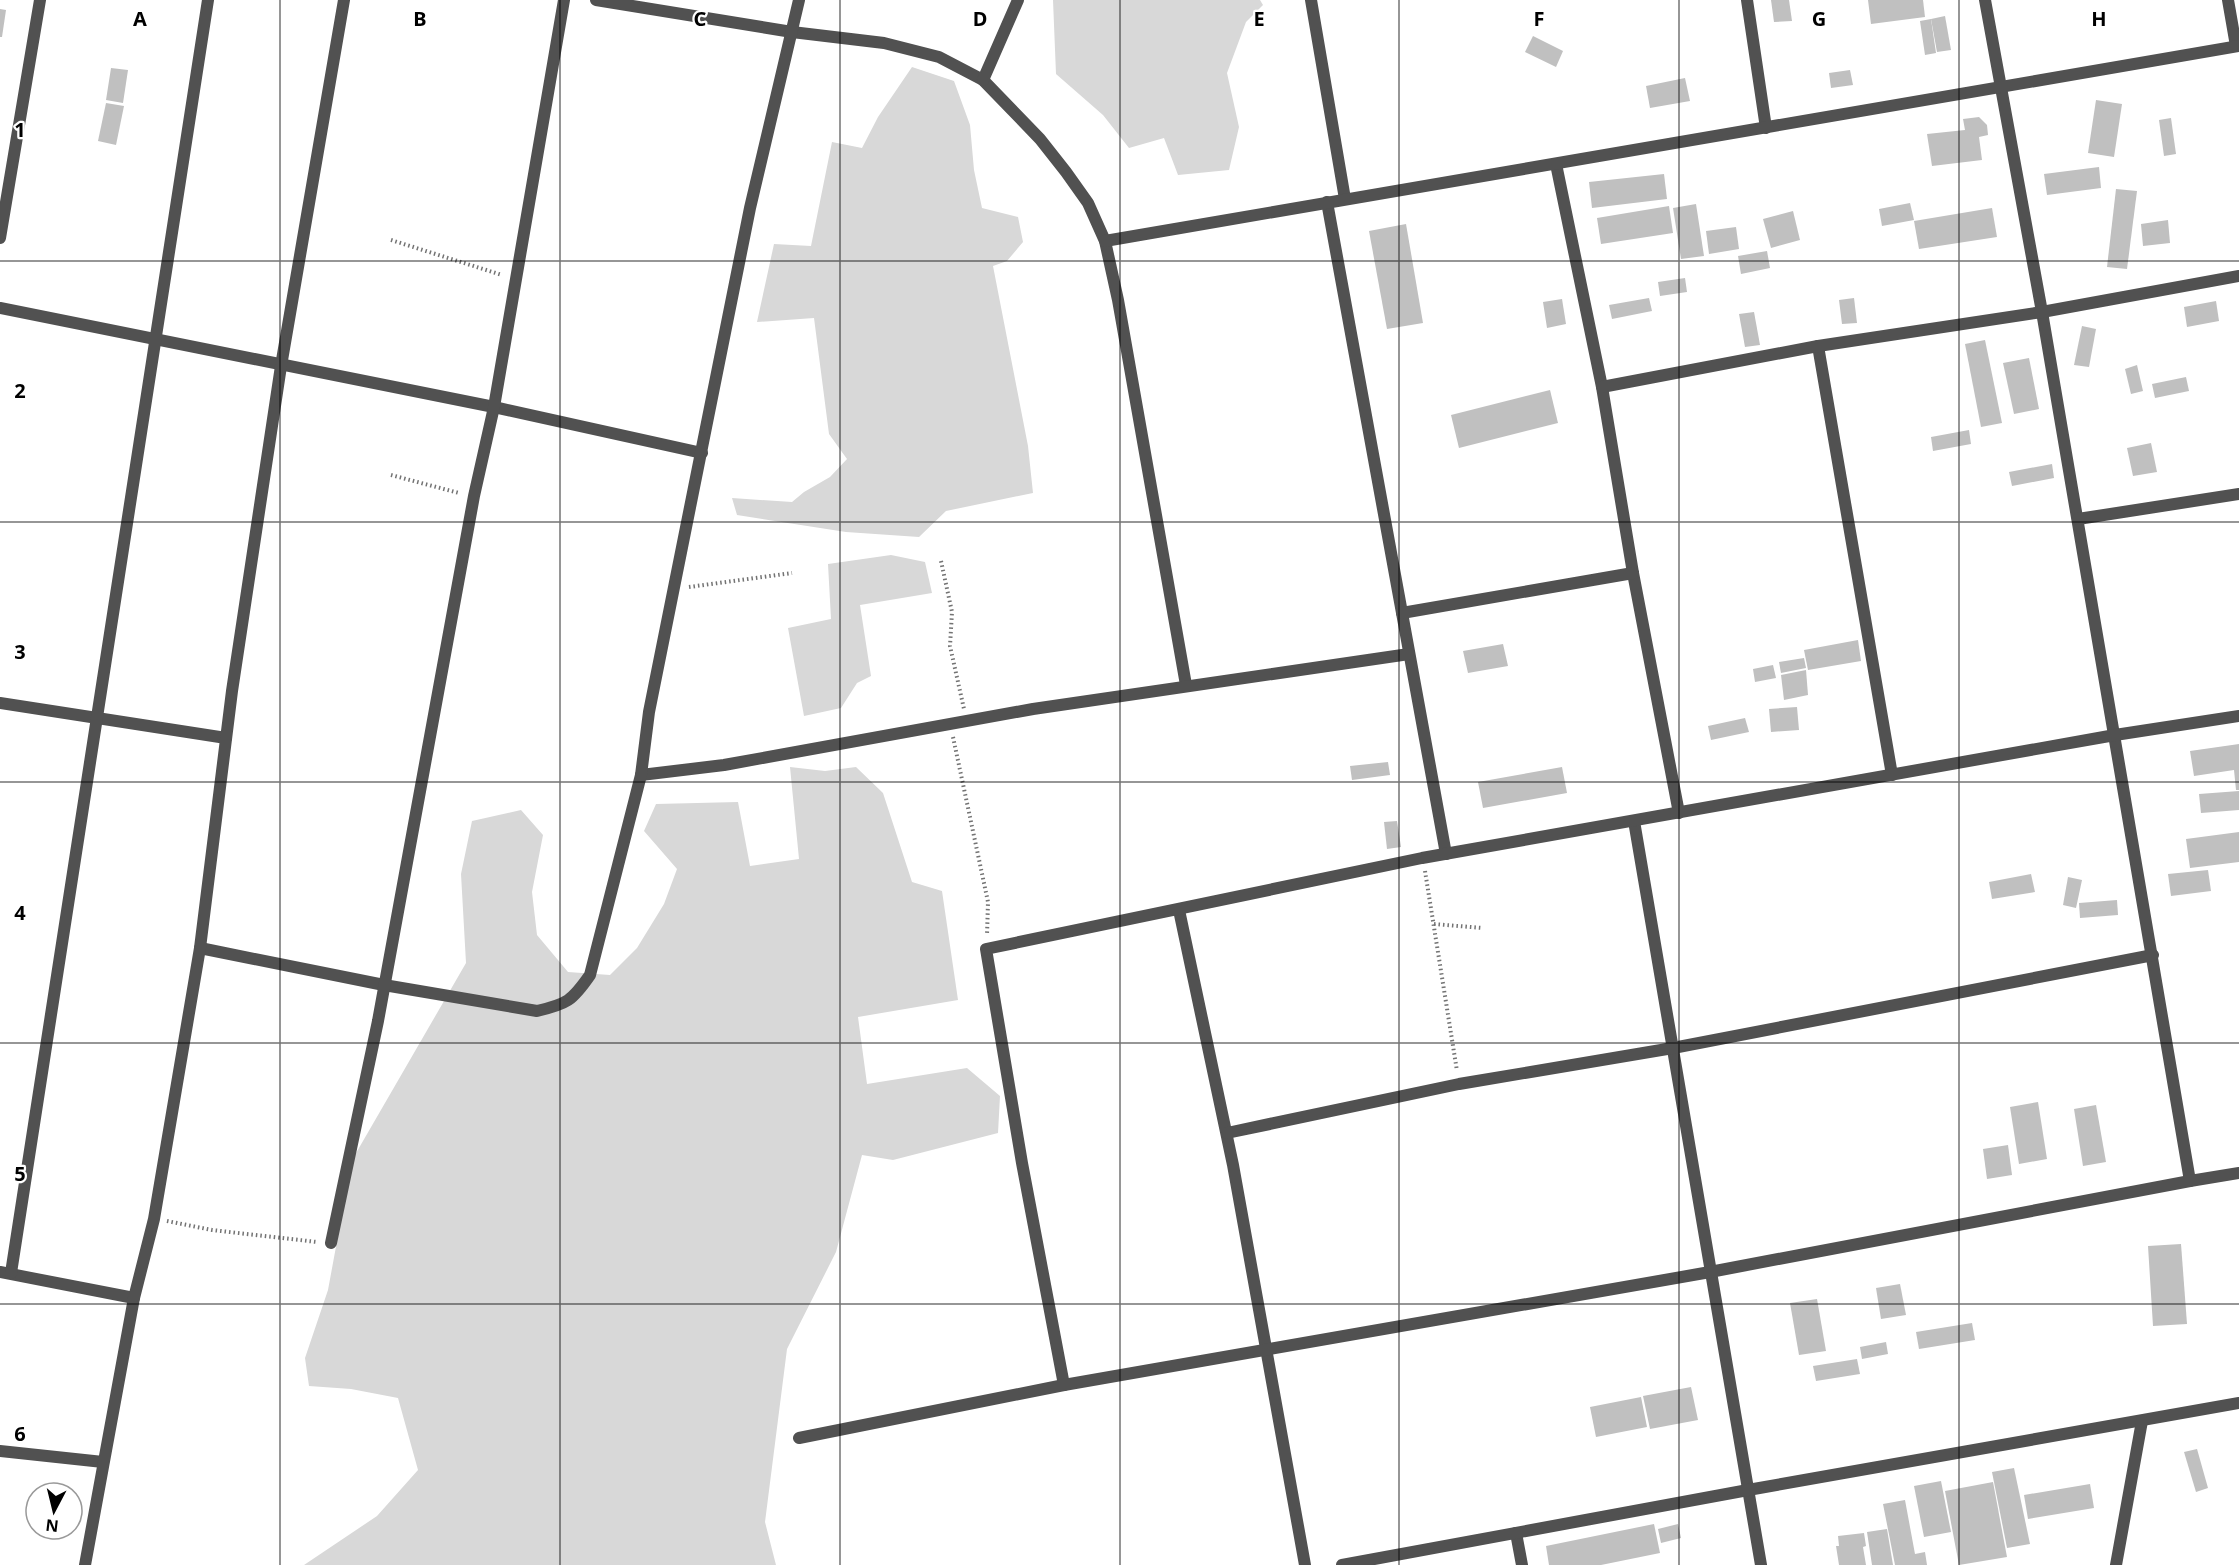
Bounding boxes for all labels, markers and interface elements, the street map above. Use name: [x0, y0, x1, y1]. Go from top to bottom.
text: A: [133, 5, 147, 32]
text: B: [413, 5, 427, 32]
text: C: [694, 5, 707, 32]
text: D: [973, 5, 987, 32]
text: E: [1253, 5, 1265, 32]
text: F: [1534, 5, 1544, 32]
text: G: [1812, 5, 1826, 32]
text: H: [2091, 5, 2107, 32]
text: 1: [14, 116, 26, 143]
text: 2: [14, 377, 26, 404]
text: 3: [14, 638, 26, 665]
text: 4: [14, 899, 26, 926]
text: 5: [14, 1160, 26, 1187]
text: 6: [14, 1420, 26, 1447]
north arrow: [24, 1481, 84, 1541]
text: N: [44, 1514, 60, 1538]

